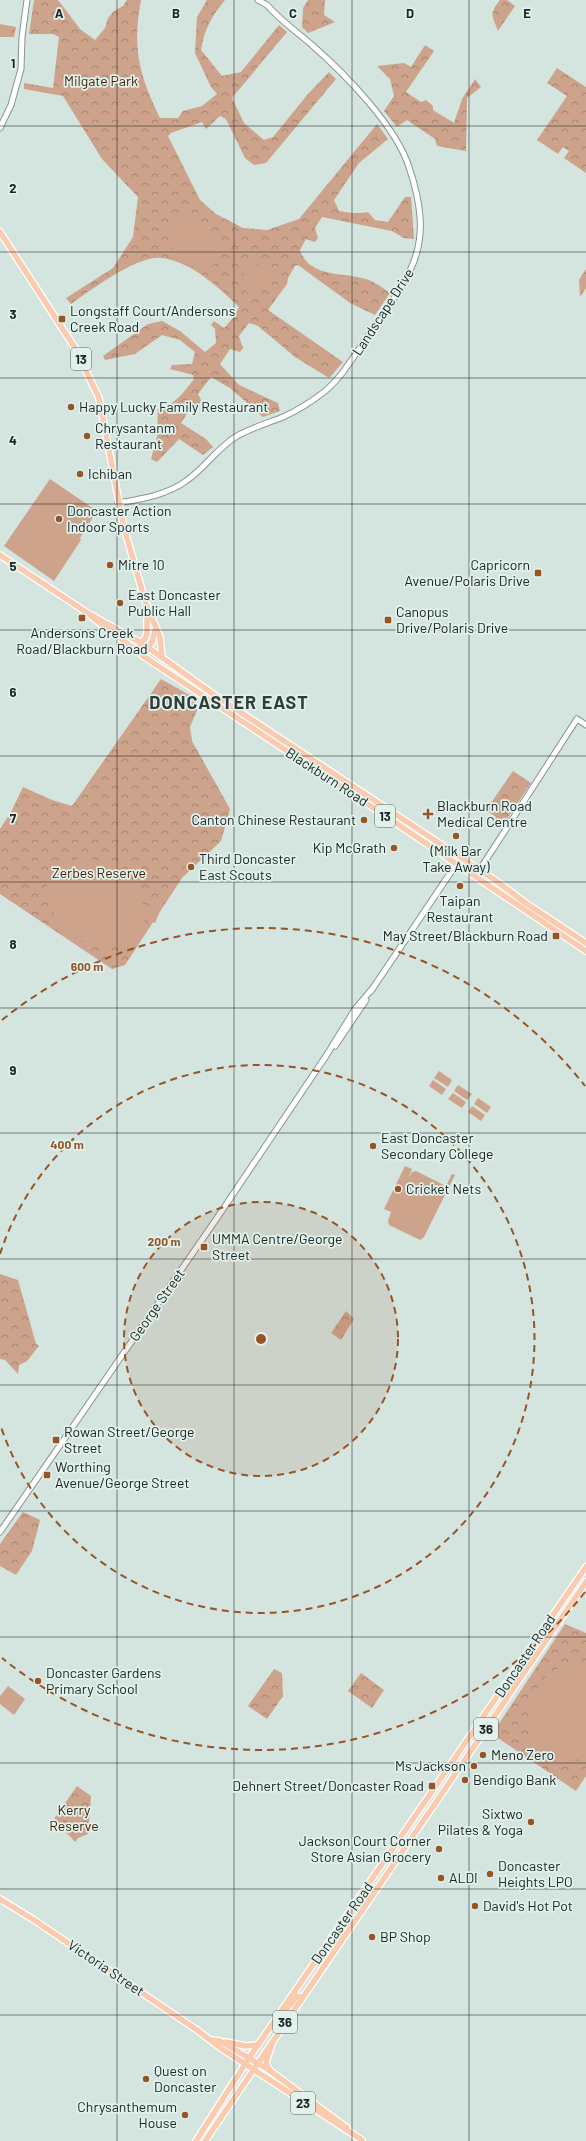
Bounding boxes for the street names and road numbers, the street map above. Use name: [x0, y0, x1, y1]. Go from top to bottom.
street label: Landscape Drive: [348, 265, 417, 358]
road number: 13: [71, 348, 91, 370]
street label: Blackburn Road: [283, 744, 372, 810]
road number: 13: [375, 805, 395, 827]
street label: George Street: [125, 1265, 188, 1344]
street label: Doncaster Road: [491, 1611, 558, 1700]
road number: 36: [474, 1718, 498, 1740]
street label: Doncaster Road: [307, 1878, 376, 1967]
street label: Victoria Street: [65, 1936, 148, 1999]
road number: 36: [273, 2011, 297, 2033]
road number: 23: [291, 2092, 315, 2114]

